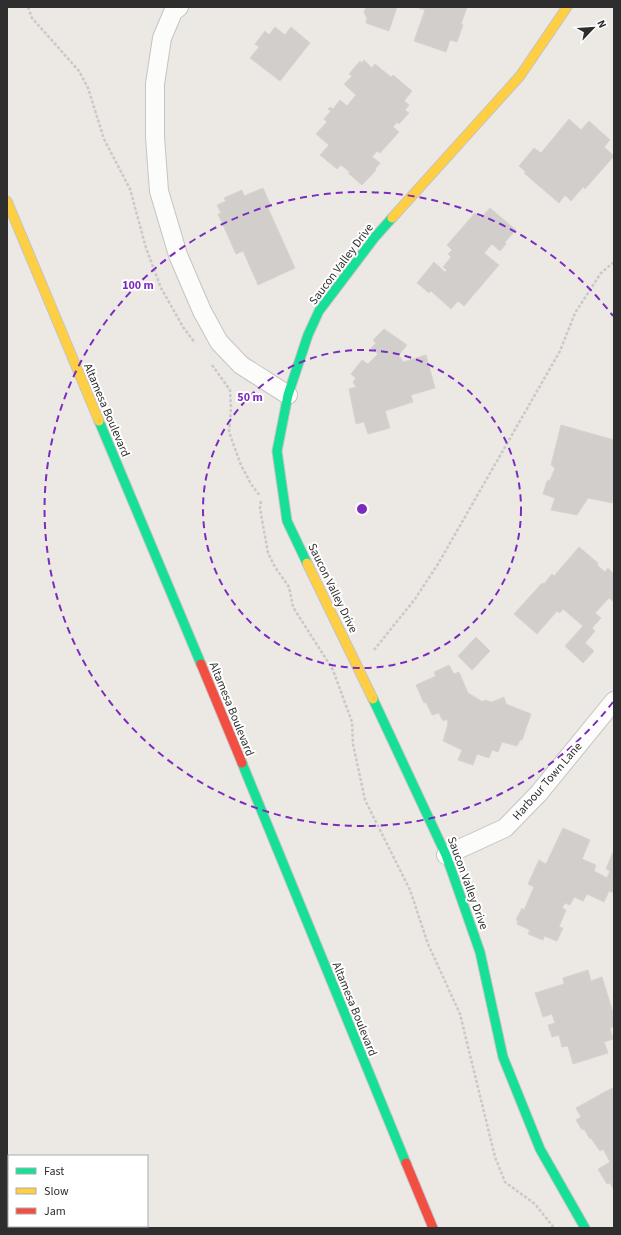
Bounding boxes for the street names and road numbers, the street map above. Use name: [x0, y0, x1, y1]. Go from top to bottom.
street label: Saucon Valley Drive: [305, 220, 378, 308]
street label: Altamesa Boulevard: [79, 361, 134, 460]
street label: Saucon Valley Drive: [303, 541, 362, 636]
street label: Altamesa Boulevard: [205, 660, 258, 759]
street label: Harbour Town Lane: [509, 739, 586, 824]
street label: Saucon Valley Drive: [443, 834, 492, 932]
street label: Altamesa Boulevard: [328, 960, 381, 1059]

